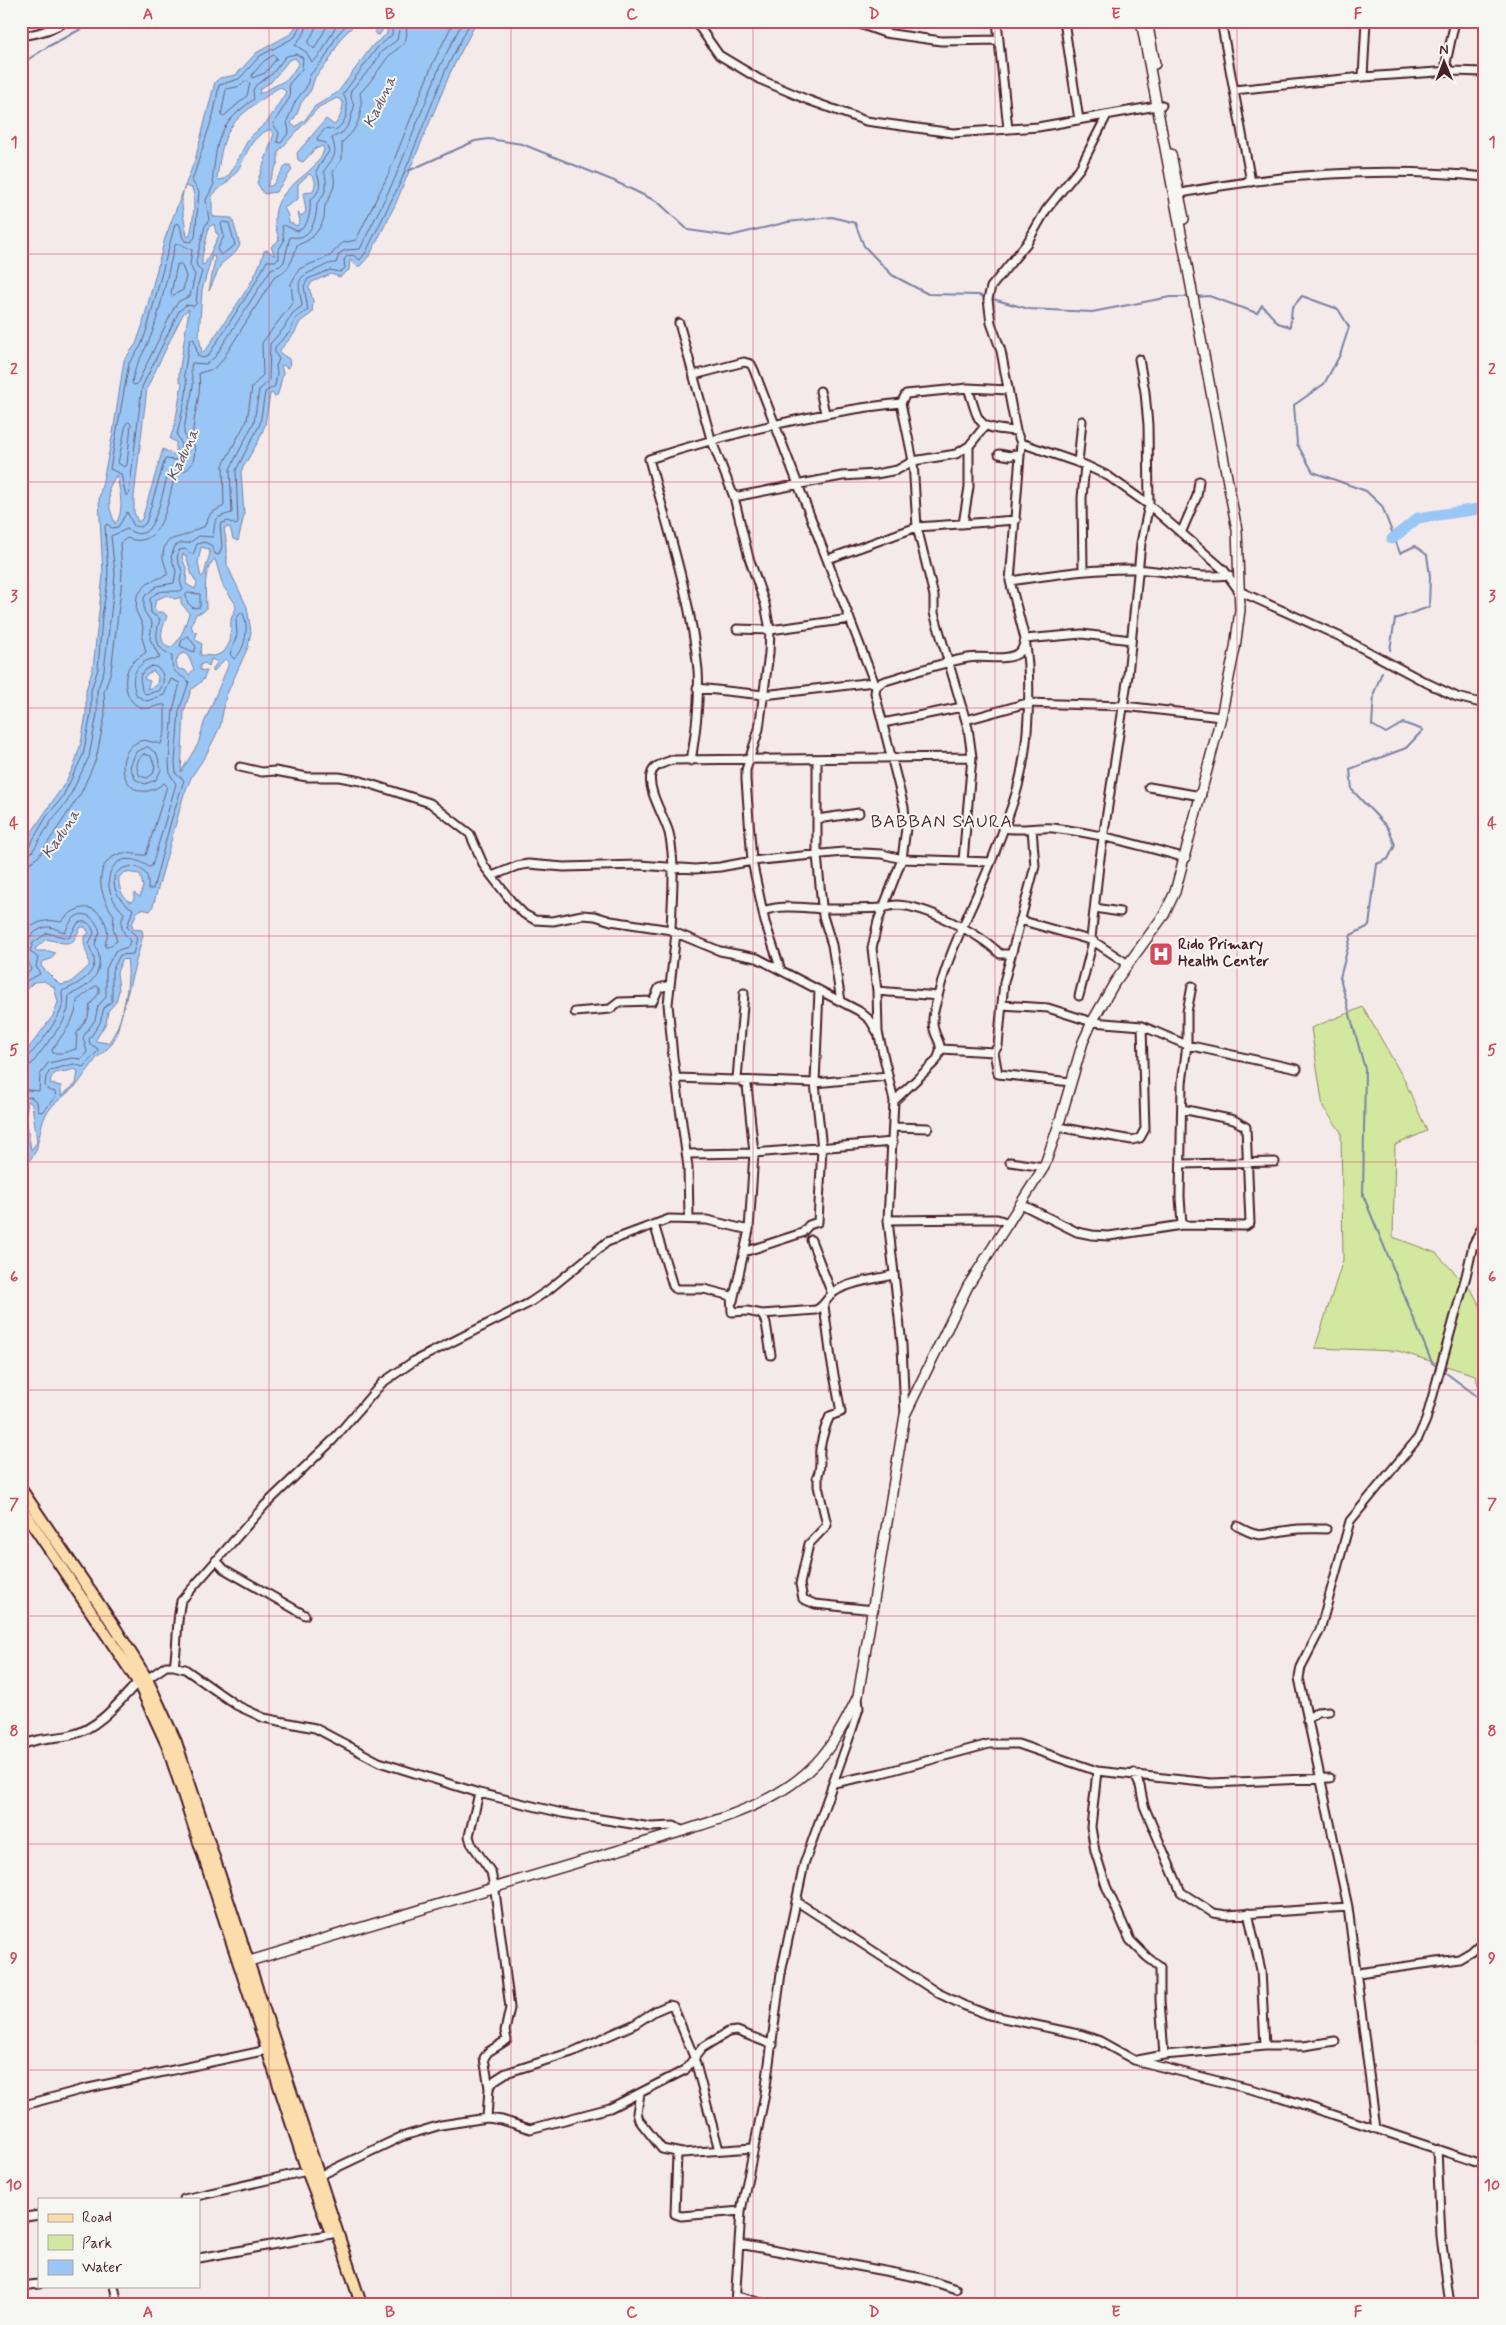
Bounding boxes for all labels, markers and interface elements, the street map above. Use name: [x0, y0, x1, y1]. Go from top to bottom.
text: A: [143, 4, 153, 25]
text: B: [385, 4, 395, 25]
text: C: [626, 4, 638, 25]
text: D: [868, 4, 880, 25]
text: E: [1111, 4, 1121, 25]
text: F: [1354, 4, 1363, 25]
north arrow: [1418, 38, 1468, 88]
text: N: [1439, 41, 1449, 59]
water label: Kaduna: [358, 71, 402, 131]
text: 1: [10, 132, 18, 153]
text: 1: [1488, 132, 1496, 153]
text: 2: [10, 359, 18, 380]
text: 2: [1488, 359, 1496, 380]
water label: Kaduna: [162, 424, 205, 484]
text: 3: [10, 586, 18, 607]
text: 3: [1488, 586, 1496, 607]
water label: Kaduna: [37, 804, 86, 863]
district label: BABBAN SAURA: [871, 810, 1013, 834]
text: 4: [9, 813, 19, 834]
text: 4: [1487, 813, 1497, 834]
place label: Rido Primary Health Center: [1178, 935, 1270, 972]
hospital icon: Rido Primary Health Center: [1148, 941, 1174, 967]
text: 5: [9, 1040, 19, 1061]
text: 5: [1487, 1040, 1497, 1061]
text: 6: [10, 1267, 18, 1288]
text: 6: [1488, 1267, 1496, 1288]
text: 7: [9, 1494, 19, 1515]
text: 7: [1487, 1494, 1497, 1515]
text: 8: [9, 1721, 19, 1742]
text: 8: [1487, 1721, 1497, 1742]
text: 9: [10, 1948, 18, 1969]
text: 9: [1488, 1948, 1496, 1969]
text: 10: [6, 2175, 22, 2196]
text: 10: [1484, 2175, 1500, 2196]
legend: [38, 2198, 200, 2288]
text: Road: [82, 2208, 112, 2228]
text: Park: [82, 2234, 112, 2254]
text: Water: [82, 2258, 122, 2278]
text: A: [143, 2302, 153, 2323]
text: B: [385, 2302, 395, 2323]
text: C: [626, 2302, 638, 2323]
text: D: [868, 2302, 880, 2323]
text: E: [1111, 2302, 1121, 2323]
text: F: [1354, 2302, 1363, 2323]

